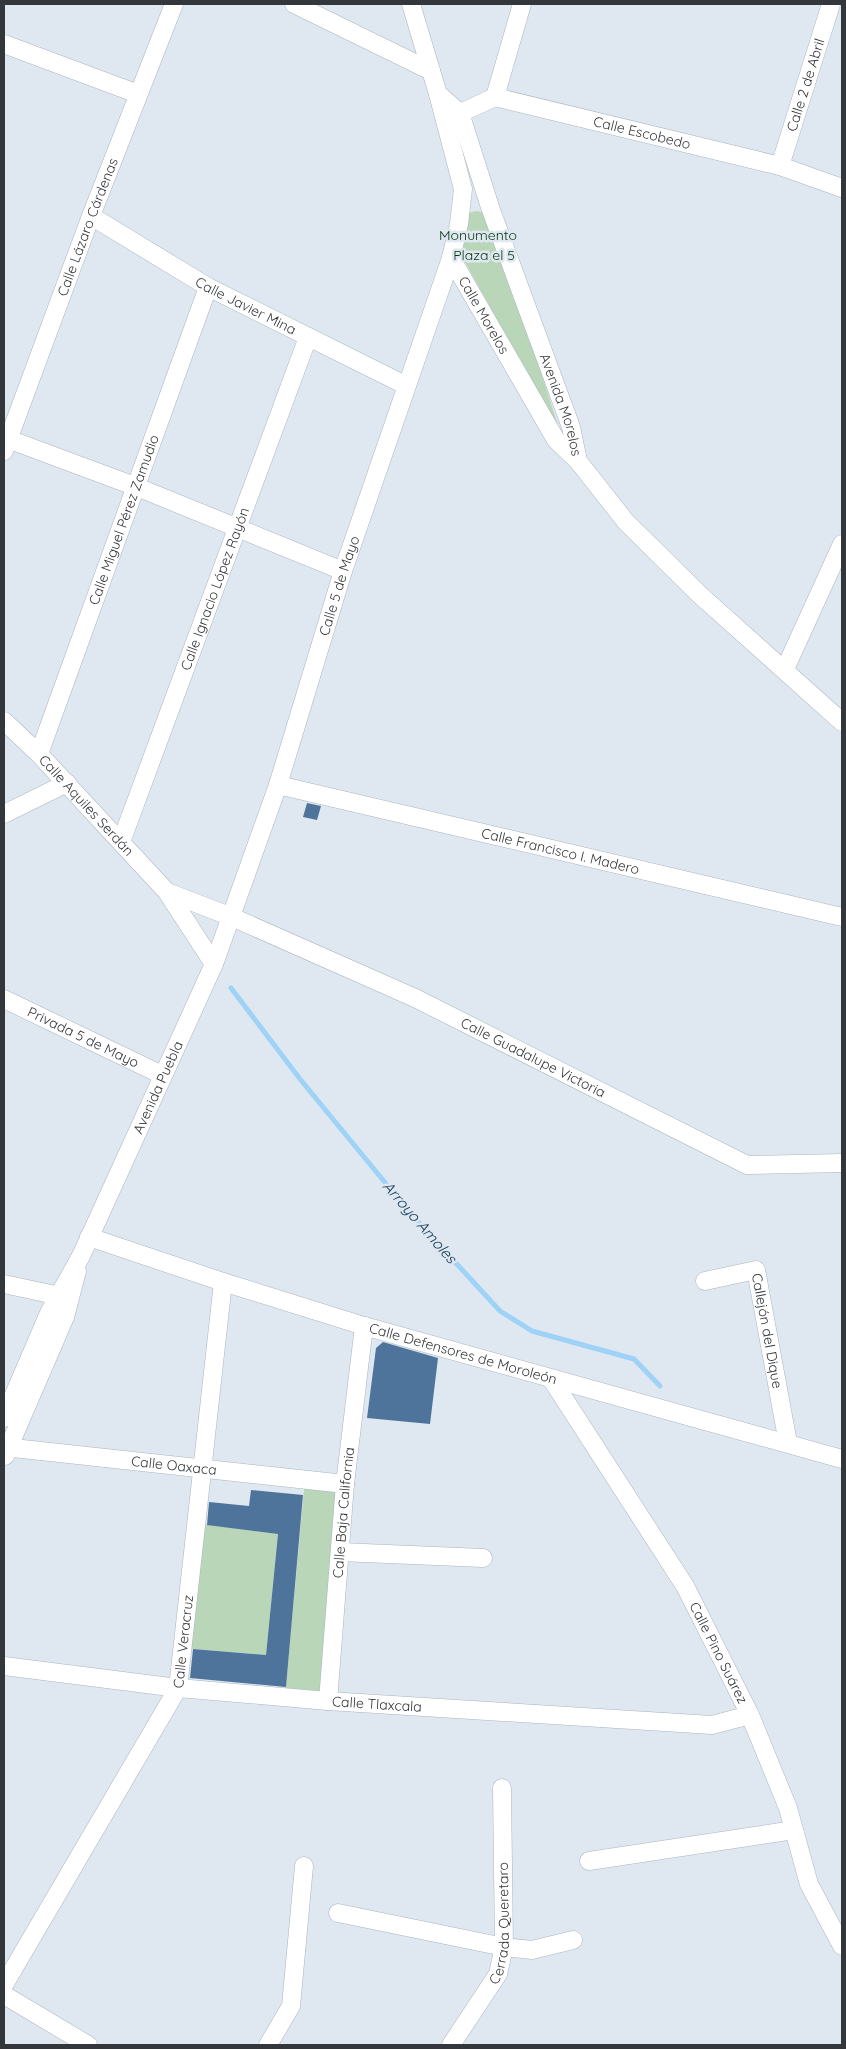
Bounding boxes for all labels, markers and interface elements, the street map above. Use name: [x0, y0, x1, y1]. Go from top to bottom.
street label: Calle 2 de Abril: [782, 36, 829, 134]
street label: Calle Escobedo: [592, 112, 692, 153]
street label: Calle Lázaro Cárdenas: [53, 155, 122, 299]
park label: Monumento: [439, 226, 517, 244]
park label: Plaza el 5: [453, 246, 515, 264]
street label: Calle Javier Mina: [192, 272, 299, 338]
street label: Calle Morelos: [454, 273, 513, 357]
street label: Avenida Morelos: [536, 351, 586, 458]
street label: Calle Miguel Pérez Zamudio: [85, 432, 163, 607]
street label: Calle Ignacio López Rayón: [176, 505, 253, 673]
street label: Calle 5 de Mayo: [315, 533, 363, 638]
street label: Calle Aquiles Serdán: [35, 751, 138, 860]
street label: Calle Francisco I. Madero: [480, 824, 641, 878]
street label: Privada 5 de Mayo: [25, 1003, 142, 1072]
street label: Calle Guadalupe Victoria: [458, 1013, 609, 1101]
street label: Avenida Puebla: [129, 1038, 187, 1137]
water label: Arroyo Amoles: [379, 1177, 462, 1268]
street label: Callejón del Dique: [748, 1272, 787, 1390]
street label: Calle Defensores de Moroleón: [367, 1319, 559, 1388]
street label: Calle Baja California: [329, 1446, 358, 1579]
street label: Calle Oaxaca: [130, 1452, 218, 1479]
street label: Calle Veracruz: [169, 1594, 197, 1689]
street label: Calle Pino Suárez: [686, 1599, 752, 1707]
street label: Calle Tlaxcala: [331, 1692, 422, 1716]
street label: Cerrada Queretaro: [484, 1862, 513, 1988]

